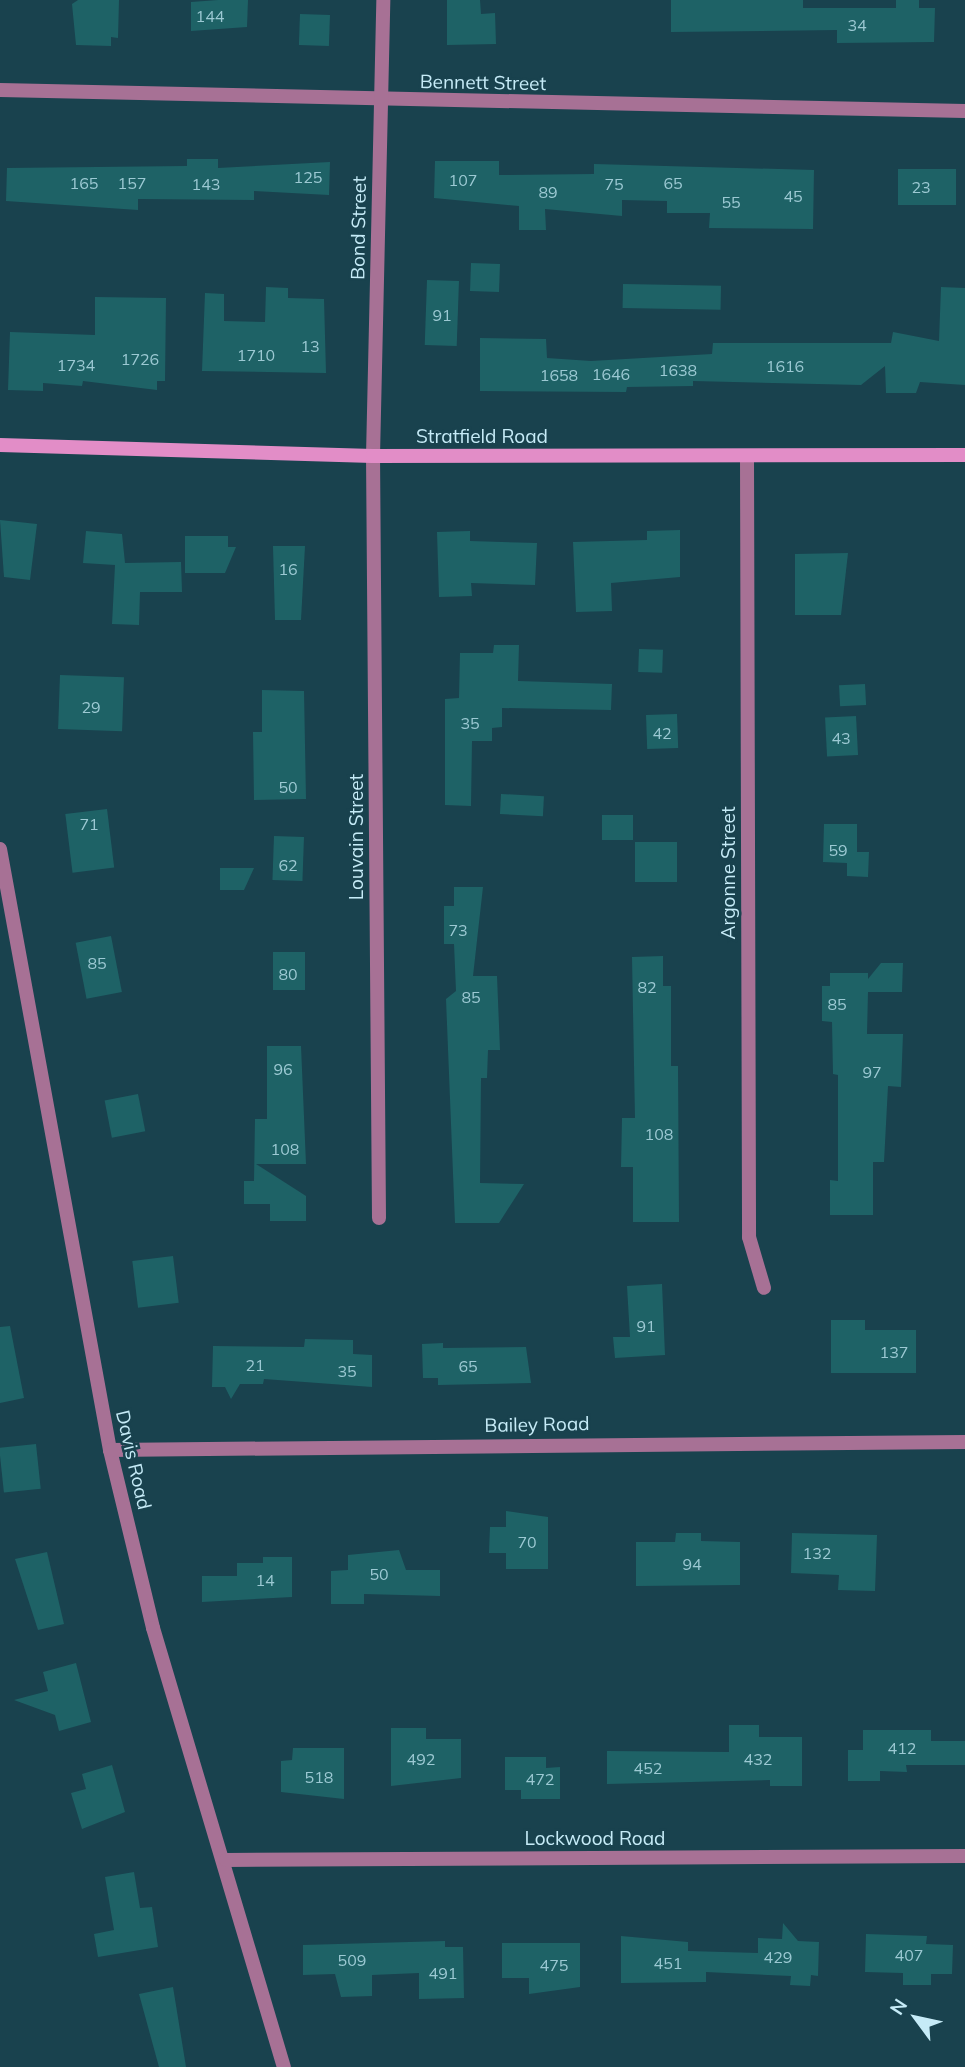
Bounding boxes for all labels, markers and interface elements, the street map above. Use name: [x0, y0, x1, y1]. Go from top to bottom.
house number: 144: [196, 6, 224, 26]
house number: 34: [847, 15, 867, 35]
street label: Bennett Street: [420, 70, 546, 96]
house number: 125: [294, 167, 322, 187]
house number: 107: [449, 170, 477, 190]
house number: 165: [70, 173, 98, 193]
house number: 157: [118, 173, 146, 193]
house number: 65: [663, 173, 683, 193]
house number: 143: [192, 174, 220, 194]
house number: 75: [604, 174, 624, 194]
street label: Bond Street: [347, 176, 371, 280]
house number: 23: [911, 177, 931, 197]
house number: 89: [538, 182, 558, 202]
house number: 45: [783, 186, 803, 206]
house number: 55: [721, 192, 741, 212]
house number: 91: [432, 305, 452, 325]
house number: 13: [300, 336, 320, 356]
house number: 1710: [237, 345, 275, 365]
house number: 1726: [121, 349, 159, 369]
house number: 1734: [57, 355, 95, 375]
house number: 1616: [766, 356, 804, 376]
house number: 1638: [659, 360, 697, 380]
house number: 1646: [592, 364, 630, 384]
house number: 1658: [540, 365, 578, 385]
street label: Stratfield Road: [416, 426, 548, 448]
house number: 16: [278, 559, 298, 579]
house number: 29: [81, 697, 101, 717]
house number: 35: [460, 713, 480, 733]
house number: 42: [652, 723, 672, 743]
house number: 43: [831, 728, 851, 748]
street label: Louvain Street: [346, 774, 368, 900]
house number: 50: [278, 777, 298, 797]
street label: Argonne Street: [718, 806, 740, 940]
house number: 71: [79, 814, 99, 834]
house number: 59: [828, 840, 848, 860]
house number: 62: [278, 855, 298, 875]
house number: 73: [448, 920, 468, 940]
house number: 85: [87, 953, 107, 973]
house number: 80: [278, 964, 298, 984]
house number: 82: [637, 977, 657, 997]
house number: 85: [461, 987, 481, 1007]
house number: 85: [827, 994, 847, 1014]
house number: 96: [273, 1059, 293, 1079]
house number: 97: [862, 1062, 882, 1082]
house number: 108: [645, 1124, 673, 1144]
house number: 108: [271, 1139, 299, 1159]
house number: 91: [636, 1316, 656, 1336]
house number: 137: [880, 1342, 908, 1362]
house number: 21: [245, 1355, 265, 1375]
house number: 65: [458, 1356, 478, 1376]
house number: 35: [337, 1361, 357, 1381]
street label: Davis Road: [111, 1408, 155, 1512]
street label: Bailey Road: [484, 1413, 590, 1437]
house number: 70: [517, 1532, 537, 1552]
house number: 132: [803, 1543, 831, 1563]
house number: 94: [682, 1554, 702, 1574]
house number: 50: [369, 1564, 389, 1584]
house number: 14: [255, 1570, 275, 1590]
house number: 412: [888, 1738, 916, 1758]
house number: 492: [407, 1749, 435, 1769]
house number: 432: [744, 1749, 772, 1769]
house number: 452: [634, 1758, 662, 1778]
house number: 518: [305, 1767, 333, 1787]
house number: 472: [526, 1769, 554, 1789]
street label: Lockwood Road: [525, 1828, 665, 1850]
house number: 407: [895, 1945, 923, 1965]
house number: 429: [764, 1947, 792, 1967]
house number: 509: [338, 1950, 366, 1970]
house number: 451: [654, 1953, 682, 1973]
house number: 475: [540, 1955, 568, 1975]
house number: 491: [429, 1963, 457, 1983]
north arrow: [881, 1983, 951, 2053]
text: N: [884, 1994, 912, 2019]

